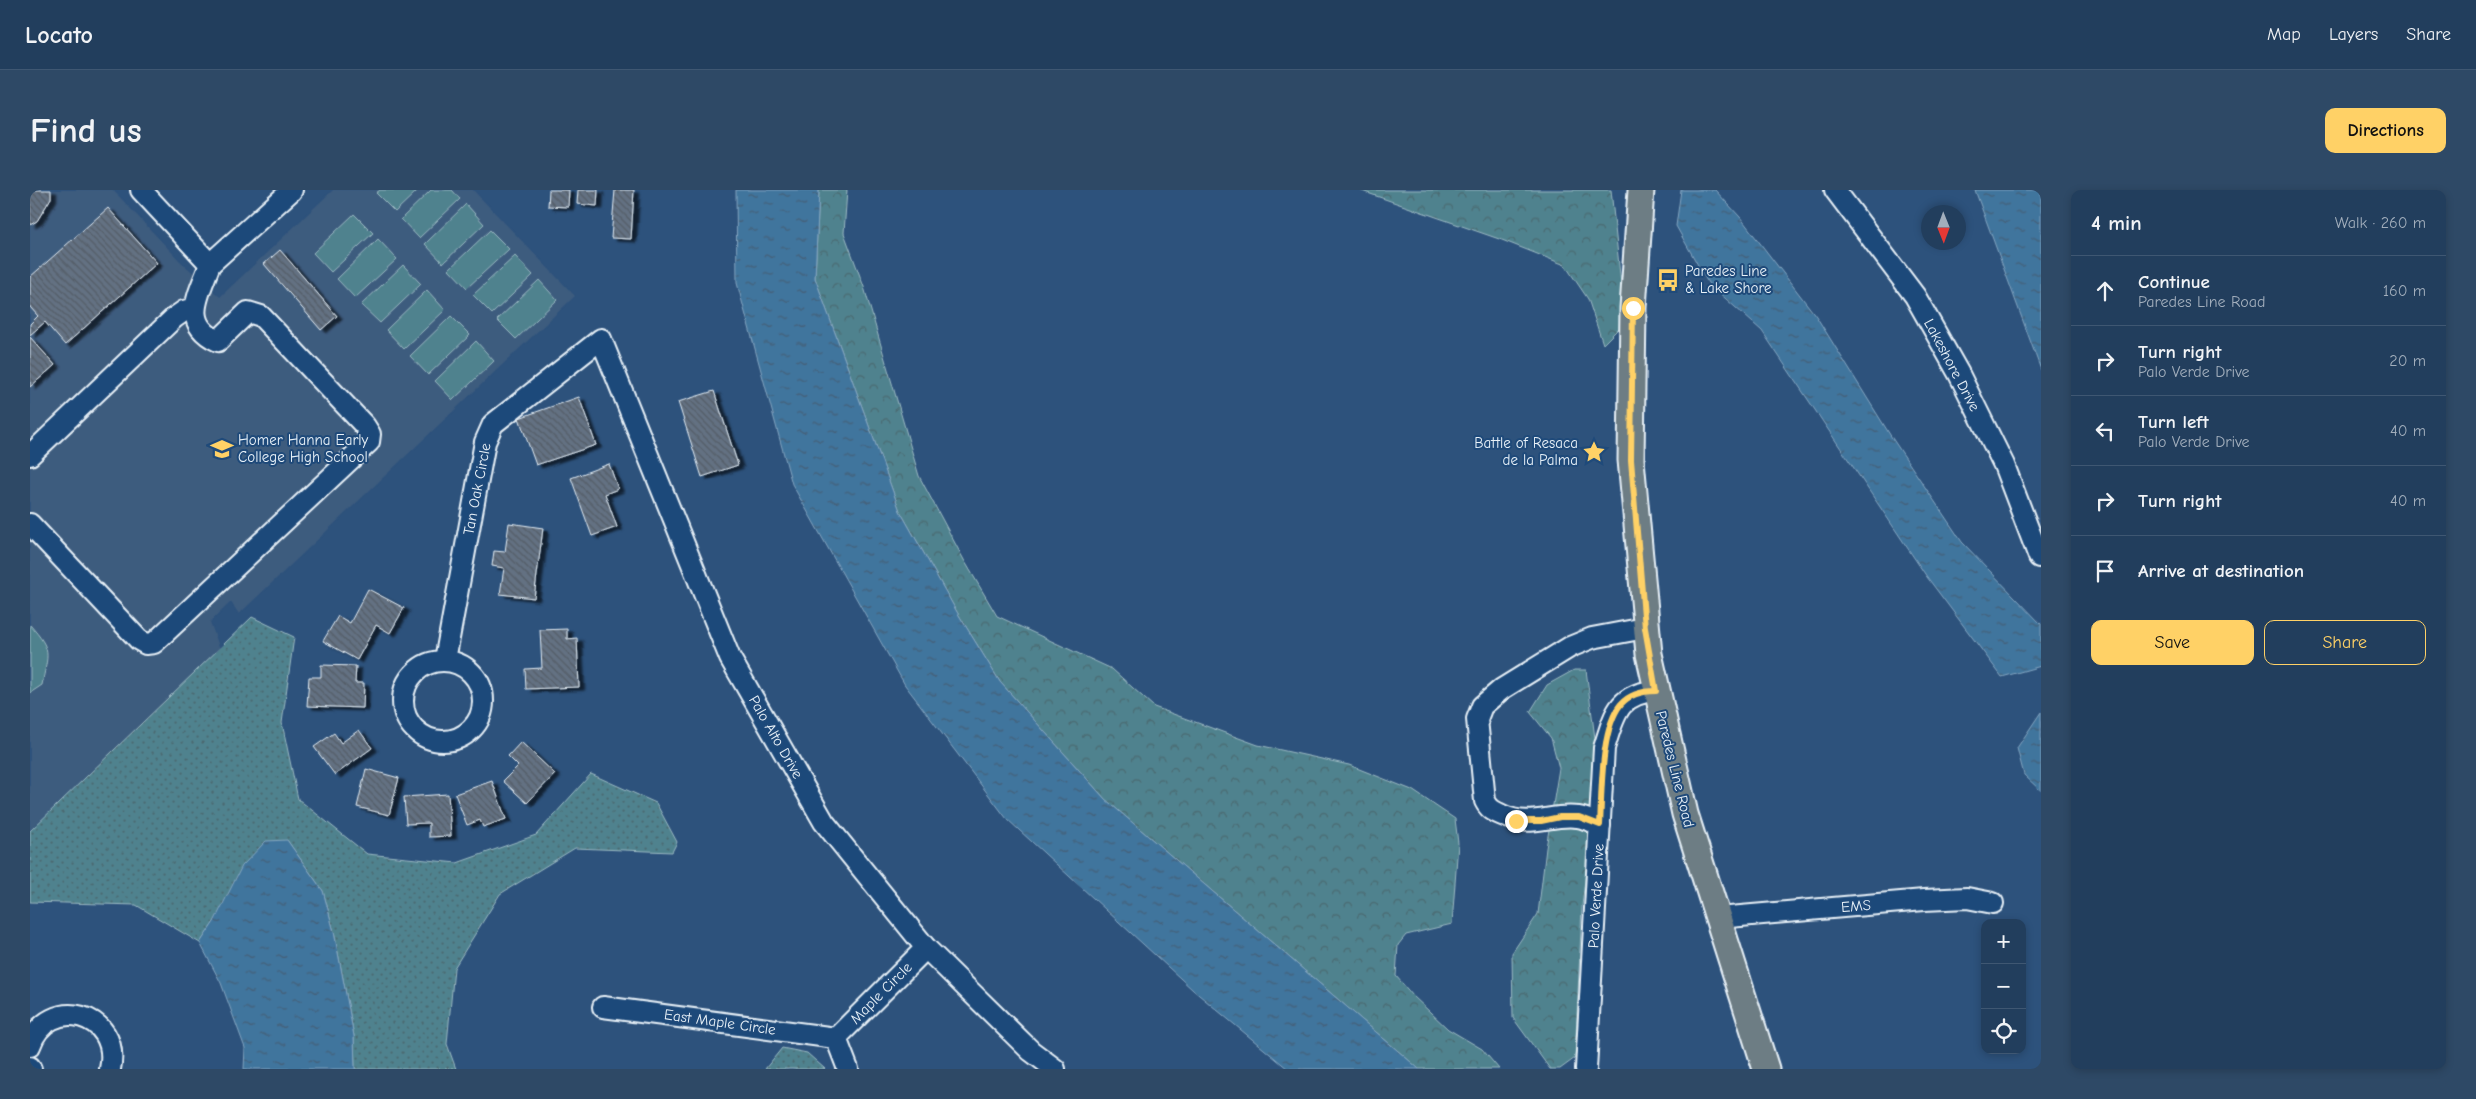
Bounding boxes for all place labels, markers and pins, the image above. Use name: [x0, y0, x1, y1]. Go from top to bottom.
place label: Paredes Line & Lake Shore: [1685, 262, 1772, 297]
bus stop icon: Paredes Line & Lake Shore: [1655, 267, 1681, 293]
place label: Homer Hanna Early College High School: [238, 431, 369, 466]
place label: Battle of Resaca de la Palma: [1474, 434, 1578, 469]
school or university icon: Homer Hanna Early College High School: [209, 436, 235, 462]
place icon: Battle of Resaca de la Palma: [1581, 439, 1607, 465]

